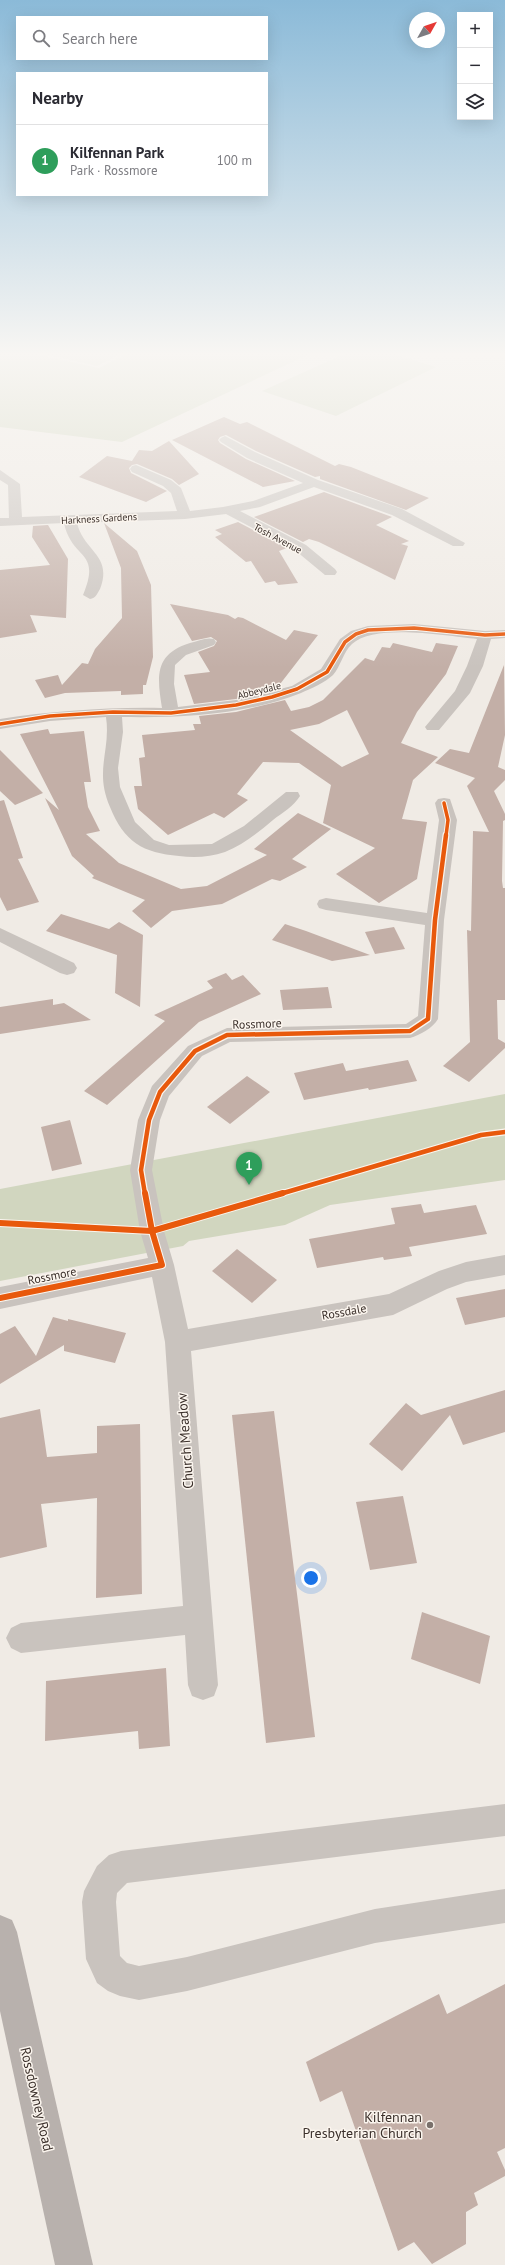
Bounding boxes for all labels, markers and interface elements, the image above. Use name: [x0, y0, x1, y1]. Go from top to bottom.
north arrow: [409, 12, 445, 48]
map controls: [457, 12, 493, 120]
button: +: [457, 12, 493, 48]
search box: [16, 16, 268, 60]
icon: search: [30, 27, 52, 49]
text: Search here: [62, 29, 138, 48]
button: −: [457, 48, 493, 84]
button: layers: [457, 84, 493, 120]
text: Nearby: [32, 87, 83, 109]
text: Kilfennan Park: [70, 143, 164, 162]
text: 1: [41, 152, 49, 169]
text: 100 m: [217, 152, 252, 169]
text: Park · Rossmore: [70, 162, 158, 179]
street label: Harkness Gardens: [61, 510, 137, 527]
street label: Tosh Avenue: [251, 520, 304, 557]
street label: Abbeydale: [236, 679, 282, 702]
street label: Rossmore: [232, 1015, 282, 1032]
pin: 1: [236, 1152, 262, 1185]
street label: Rossmore: [26, 1263, 78, 1288]
street label: Rossdale: [320, 1300, 367, 1323]
street label: Church Meadow: [173, 1392, 197, 1490]
your location: [301, 1568, 321, 1588]
street label: Rossdowney Road: [16, 2045, 58, 2153]
place label: Kilfennan Presbyterian Church: [302, 2108, 422, 2142]
marker: Kilfennan Presbyterian Church: [425, 2120, 435, 2130]

